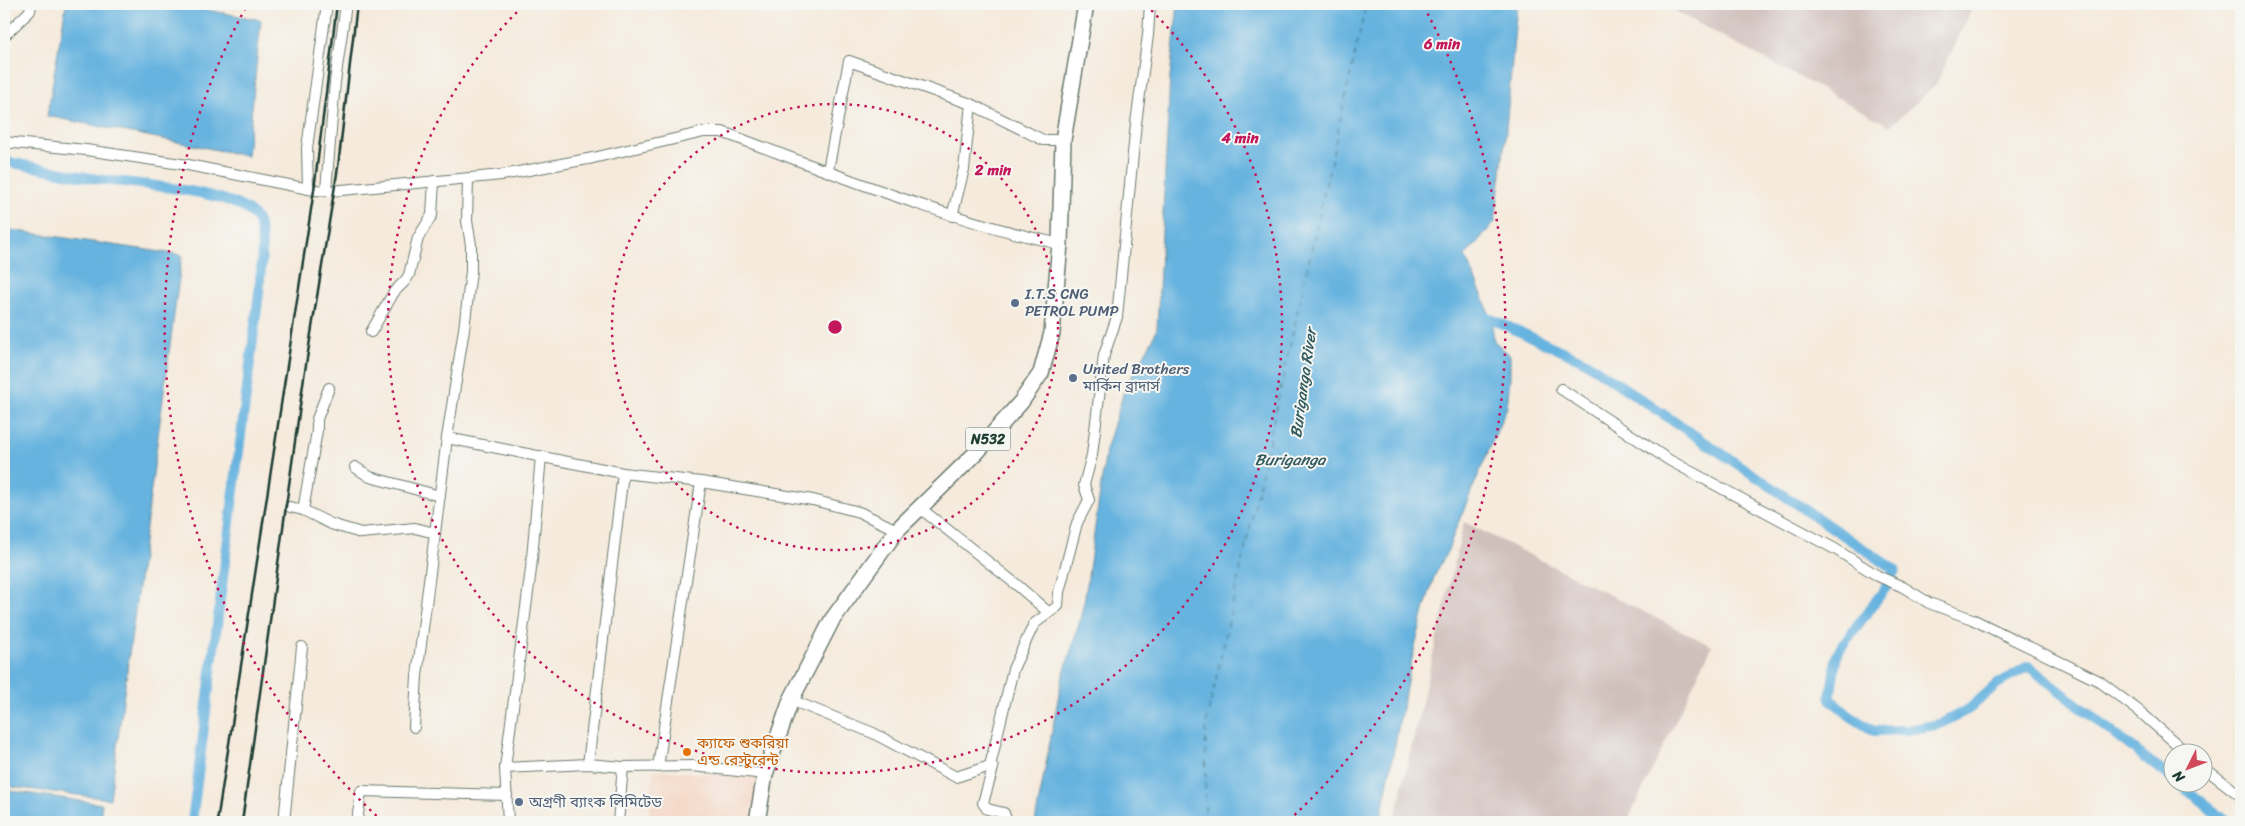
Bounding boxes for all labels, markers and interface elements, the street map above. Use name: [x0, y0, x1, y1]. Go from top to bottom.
text: 6 min: [1423, 31, 1461, 57]
text: 4 min: [1220, 125, 1259, 151]
text: 2 min: [974, 157, 1012, 183]
place label: I.T.S CNG PETROL PUMP: [1024, 281, 1119, 324]
marker: I.T.S CNG PETROL PUMP: [1009, 297, 1021, 309]
centre of rings: [826, 318, 844, 336]
water label: Buriganga River: [1281, 324, 1325, 440]
place label: United Brothers মার্কিন ব্রাদার্স: [1082, 356, 1190, 399]
marker: United Brothers মার্কিন ব্রাদার্স: [1067, 372, 1079, 384]
road number: N532: [966, 428, 1010, 450]
water label: Buriganga: [1255, 445, 1327, 474]
place label: ক্যাফে শুকরিয়া এন্ড রেস্টুরেন্ট: [696, 730, 790, 773]
north arrow: [2162, 744, 2212, 794]
marker: ক্যাফে শুকরিয়া এন্ড রেস্টুরেন্ট: [681, 746, 693, 758]
text: N: [2166, 764, 2192, 789]
place label: অগ্রণী ব্যাংক লিমিটেড: [528, 789, 662, 815]
marker: অগ্রণী ব্যাংক লিমিটেড: [513, 796, 525, 808]

